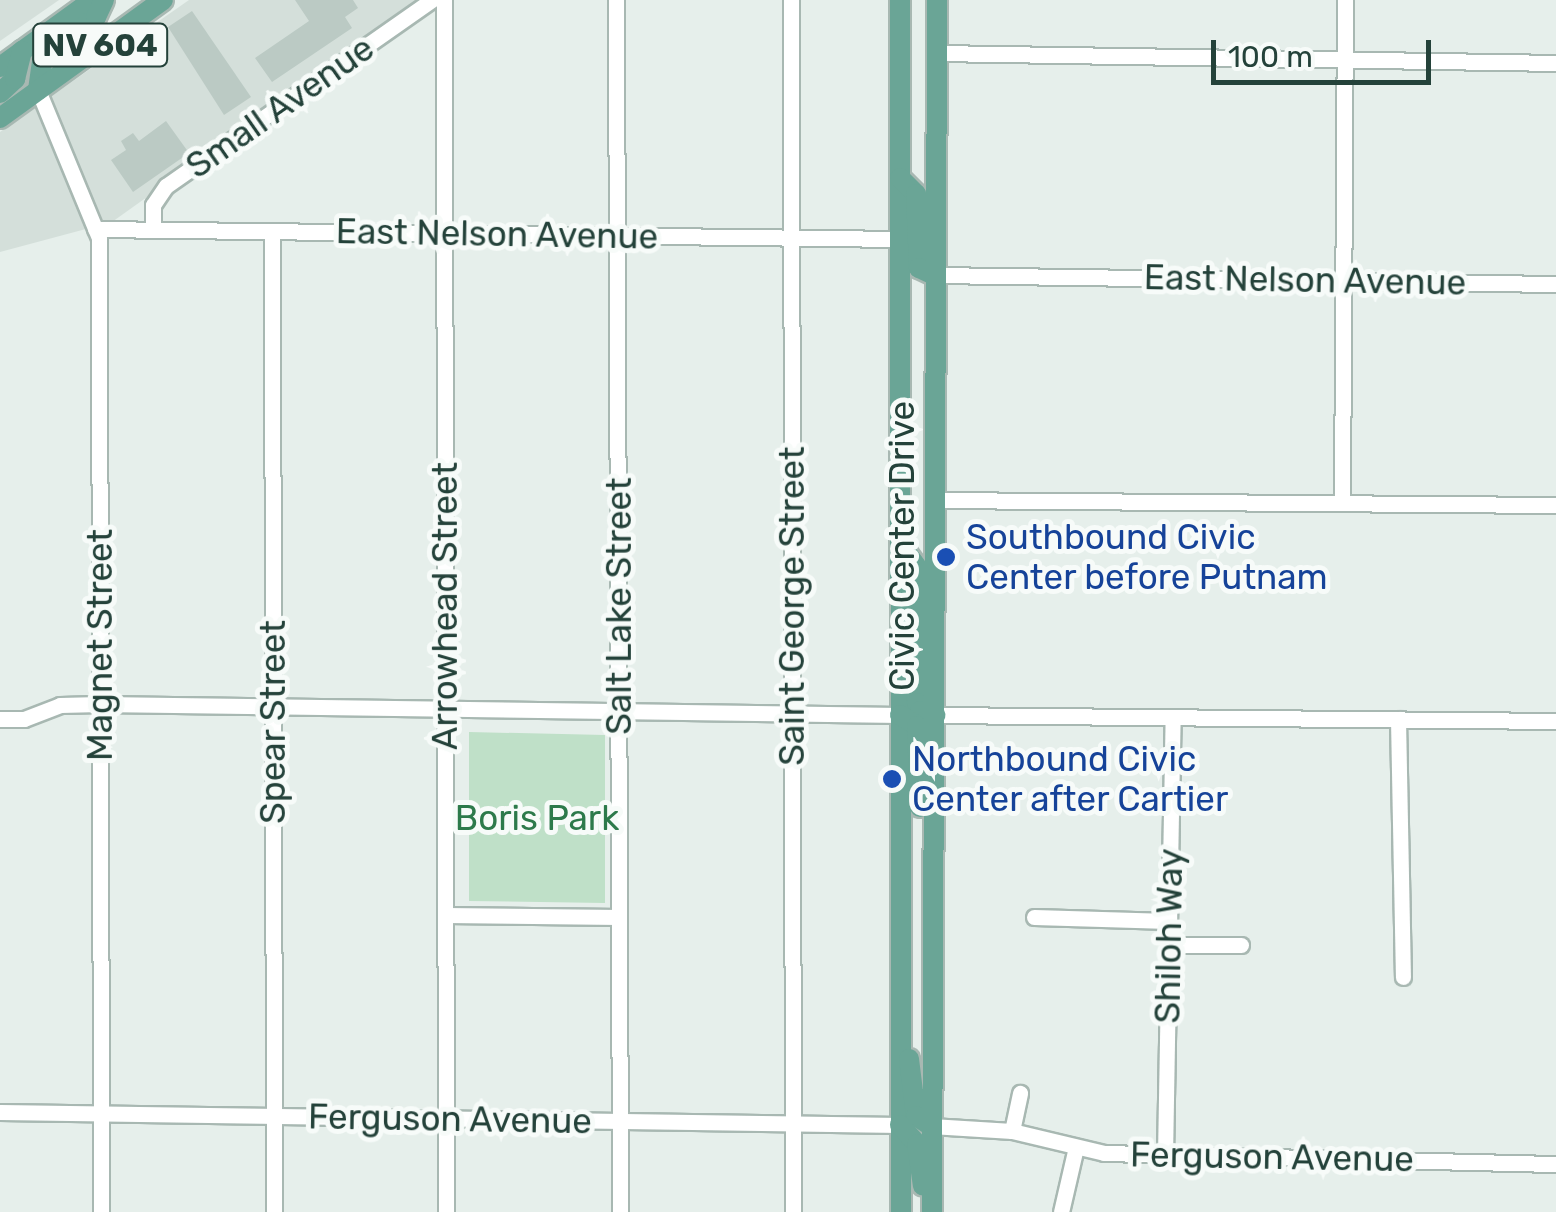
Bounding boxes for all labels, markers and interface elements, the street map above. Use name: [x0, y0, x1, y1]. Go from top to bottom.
road number: NV 604: [30, 18, 170, 72]
scale bar: [1216, 20, 1436, 82]
street label: Small Avenue: [178, 27, 382, 187]
text: 100 m: [1228, 39, 1313, 75]
street label: East Nelson Avenue: [335, 210, 659, 258]
street label: East Nelson Avenue: [1143, 256, 1467, 304]
street label: Civic Center Drive: [881, 401, 923, 691]
street label: Saint George Street: [771, 446, 813, 766]
street label: Arrowhead Street: [424, 462, 466, 750]
street label: Salt Lake Street: [598, 477, 640, 735]
place label: Southbound Civic Center before Putnam: [966, 516, 1329, 598]
street label: Magnet Street: [79, 529, 121, 761]
marker: Southbound Civic Center before Putnam: [935, 546, 957, 568]
street label: Spear Street: [252, 620, 294, 824]
place label: Northbound Civic Center after Cartier: [912, 738, 1230, 820]
marker: Northbound Civic Center after Cartier: [881, 768, 903, 790]
park label: Boris Park: [455, 797, 619, 839]
street label: Shiloh Way: [1146, 848, 1192, 1024]
street label: Ferguson Avenue: [307, 1096, 593, 1142]
street label: Ferguson Avenue: [1129, 1134, 1415, 1180]

